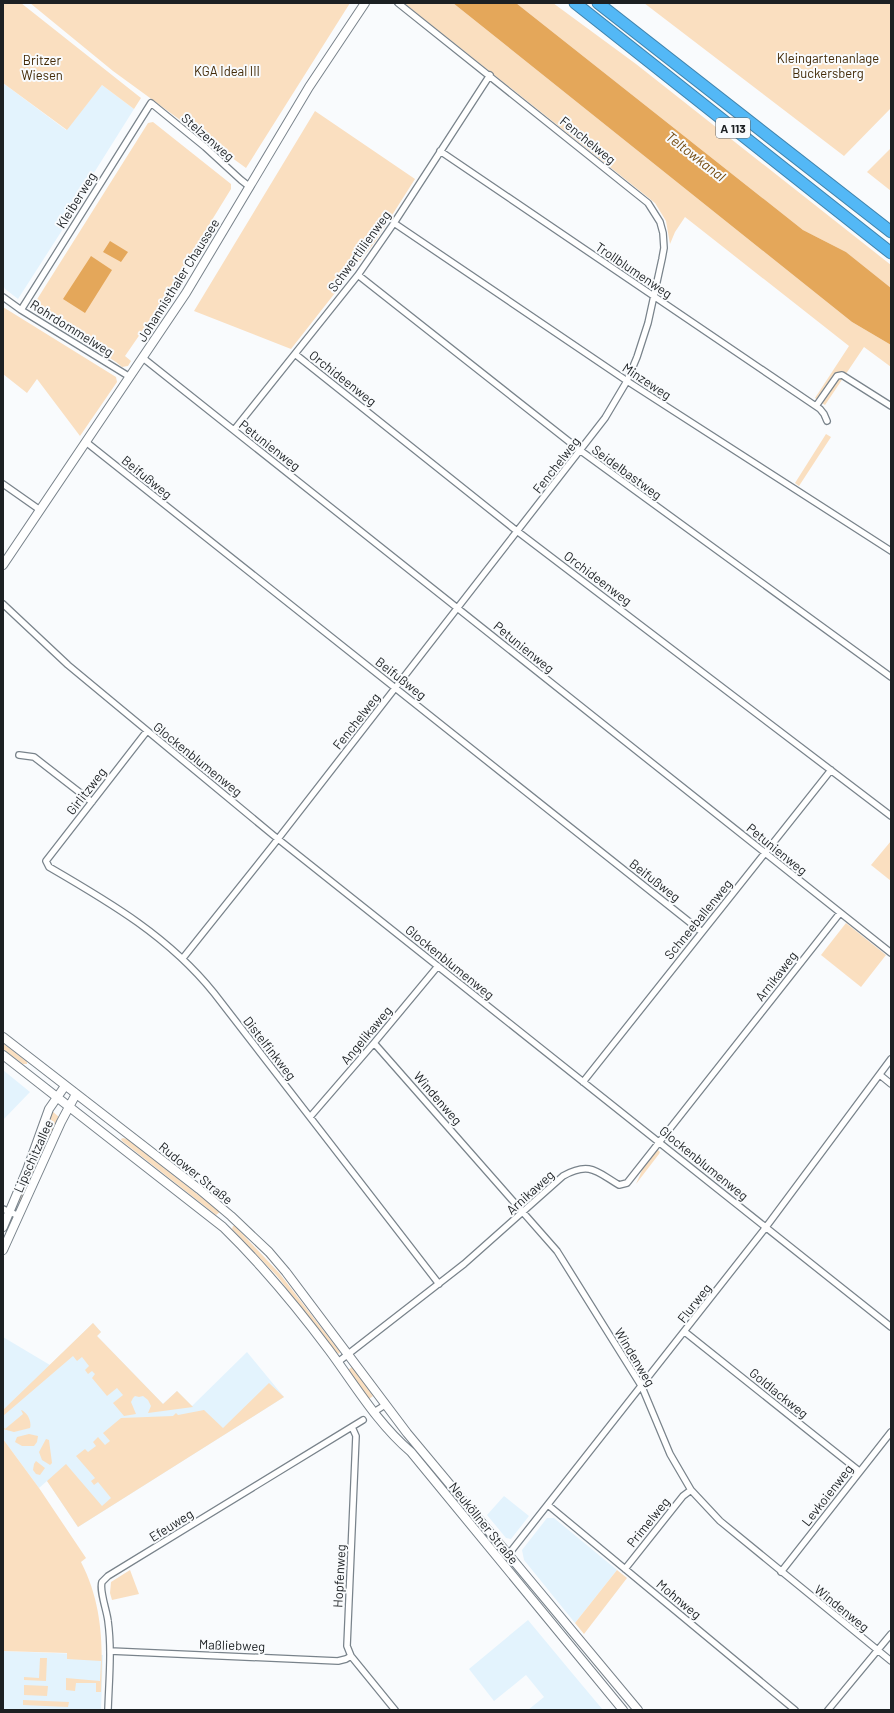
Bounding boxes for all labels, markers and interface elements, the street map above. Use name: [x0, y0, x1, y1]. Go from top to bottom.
park label: Kleingartenanlage Buckersberg: [777, 50, 879, 81]
park label: Britzer Wiesen: [21, 52, 63, 83]
park label: KGA Ideal III: [194, 63, 260, 79]
street label: Stelzenweg: [178, 110, 238, 164]
street label: Fenchelweg: [557, 113, 619, 167]
road number: A 113: [716, 118, 750, 138]
water label: Teltowkanal: [663, 128, 729, 184]
street label: Kleiberweg: [52, 169, 100, 231]
street label: Schwertlilienweg: [324, 207, 394, 295]
street label: Johannisthaler Chaussee: [134, 215, 222, 345]
street label: Trollblumenweg: [593, 238, 675, 302]
street label: Rohrdommelweg: [27, 296, 117, 360]
street label: Orchideenweg: [306, 347, 380, 409]
street label: Minzeweg: [619, 359, 675, 403]
street label: Petunienweg: [236, 416, 304, 474]
street label: Fenchelweg: [529, 434, 583, 496]
street label: Seidelbastweg: [589, 441, 665, 503]
street label: Beifußweg: [119, 452, 175, 502]
street label: Orchideenweg: [561, 547, 635, 609]
street label: Petunienweg: [491, 618, 558, 676]
street label: Beifußweg: [372, 653, 430, 703]
street label: Fenchelweg: [329, 690, 383, 752]
street label: Glockenblumenweg: [150, 718, 246, 800]
street label: Girlitzweg: [62, 764, 110, 818]
street label: Petunienweg: [744, 820, 811, 878]
street label: Beifußweg: [626, 855, 684, 905]
street label: Schneeballenweg: [661, 876, 735, 962]
street label: Glockenblumenweg: [402, 921, 498, 1003]
street label: Arnikaweg: [752, 948, 800, 1004]
street label: Angelikaweg: [337, 1003, 395, 1067]
street label: Distelfinkweg: [240, 1013, 300, 1083]
street label: Windenweg: [410, 1068, 466, 1128]
street label: Lipschitzallee: [10, 1117, 56, 1195]
street label: Glockenblumenweg: [656, 1122, 752, 1204]
street label: Rudower Straße: [156, 1138, 236, 1208]
street label: Arnikaweg: [503, 1166, 557, 1218]
street label: Flurweg: [674, 1280, 714, 1326]
street label: Windenweg: [611, 1325, 659, 1389]
street label: Goldlackweg: [746, 1364, 812, 1422]
street label: Levkoienweg: [798, 1461, 856, 1529]
street label: Neuköllner Straße: [446, 1479, 522, 1567]
street label: Primelweg: [623, 1494, 673, 1550]
street label: Efeuweg: [146, 1505, 196, 1545]
street label: Hopfenweg: [329, 1544, 349, 1608]
street label: Mohnweg: [653, 1576, 705, 1622]
street label: Windenweg: [811, 1581, 873, 1635]
street label: Maßliebweg: [199, 1636, 266, 1654]

